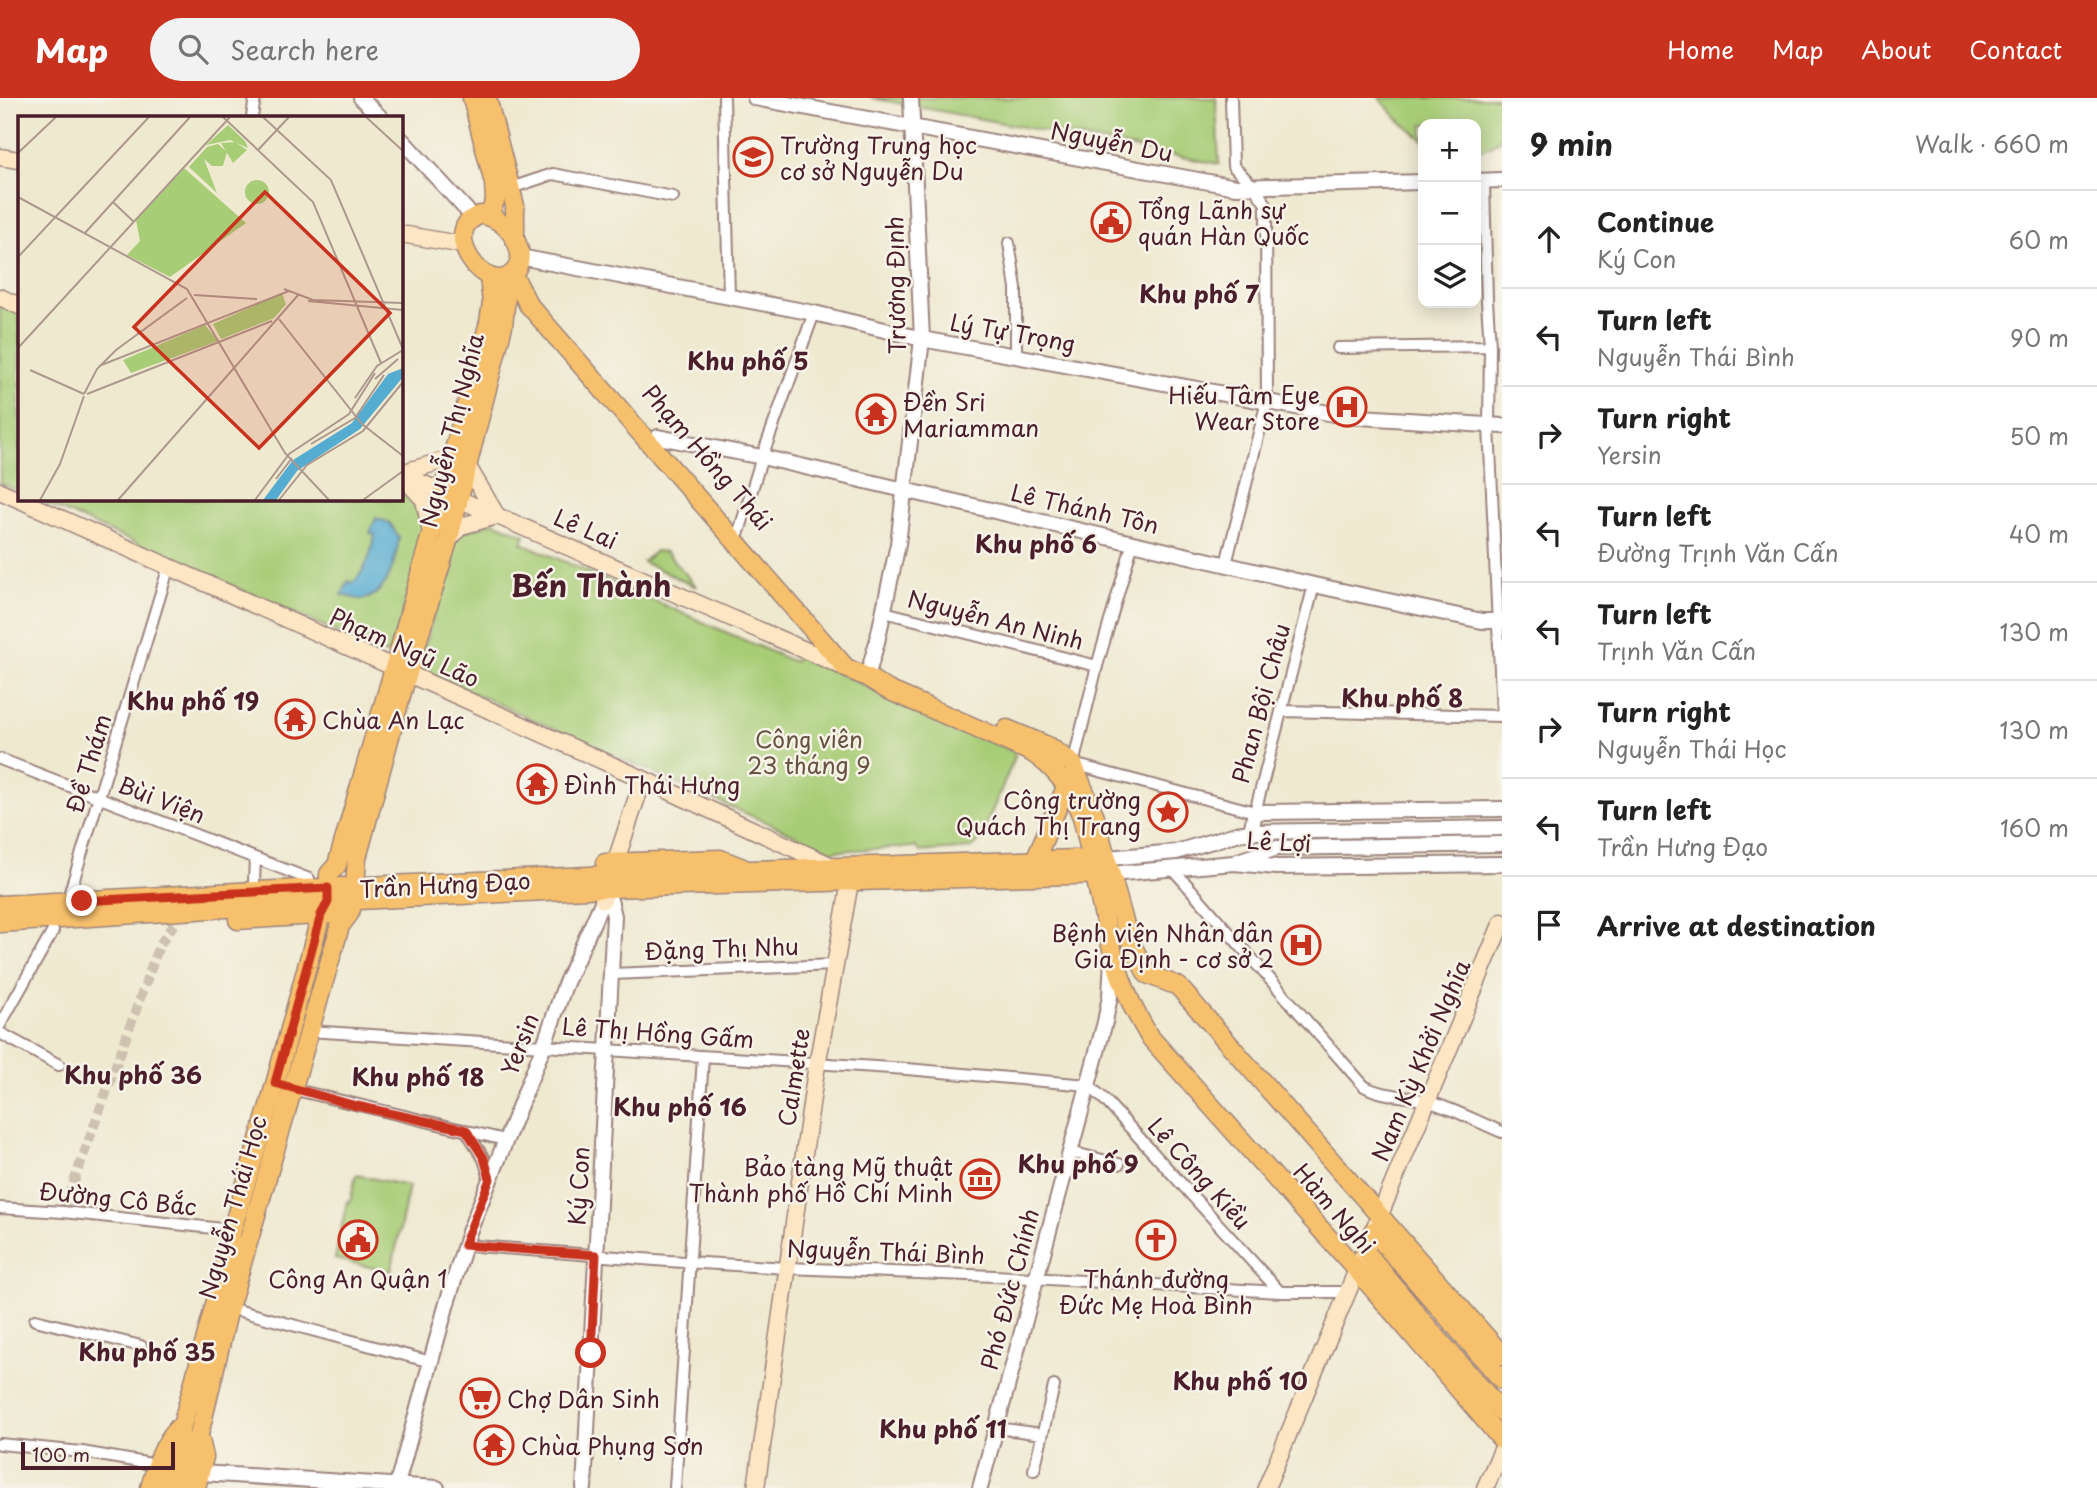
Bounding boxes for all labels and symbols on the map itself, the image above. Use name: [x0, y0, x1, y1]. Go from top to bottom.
street label: Nguyễn Du: [1048, 112, 1176, 170]
inset map: [18, 116, 402, 500]
place label: Trường Trung học cơ sở Nguyễn Du: [780, 127, 977, 188]
school or university icon: Trường Trung học cơ sở Nguyễn Du: [732, 136, 774, 178]
place label: Tổng Lãnh sự quán Hàn Quốc: [1138, 192, 1309, 253]
public building icon: Tổng Lãnh sự quán Hàn Quốc: [1090, 201, 1132, 243]
street label: Trương Định: [876, 216, 914, 354]
district label: Khu phố 7: [1139, 275, 1259, 311]
street label: Lý Tự Trọng: [947, 304, 1079, 360]
street label: Nguyễn Thị Nghĩa: [410, 329, 492, 531]
district label: Khu phố 5: [687, 342, 809, 378]
street label: Phạm Hồng Thái: [635, 376, 781, 538]
place label: Hiếu Tâm Eye Wear Store: [1168, 377, 1320, 438]
place label: Đền Sri Mariamman: [903, 384, 1039, 445]
hospital icon: Hiếu Tâm Eye Wear Store: [1326, 386, 1368, 428]
temple icon: Đền Sri Mariamman: [855, 393, 897, 435]
street label: Lê Thánh Tôn: [1007, 474, 1163, 542]
street label: Lê Lai: [549, 499, 623, 557]
district label: Khu phố 6: [975, 525, 1097, 561]
district label: Bến Thành: [511, 562, 671, 607]
street label: Nguyễn An Ninh: [904, 580, 1088, 658]
street label: Phạm Ngũ Lão: [325, 598, 485, 696]
street label: Phan Bội Châu: [1222, 619, 1298, 787]
district label: Khu phố 8: [1341, 679, 1463, 715]
district label: Khu phố 19: [127, 682, 259, 718]
temple icon: Chùa An Lạc: [274, 698, 316, 740]
place label: Chùa An Lạc: [322, 702, 464, 737]
street label: Ðề Thám: [56, 709, 120, 817]
park label: Công viên 23 tháng 9: [747, 721, 871, 782]
temple icon: Đình Thái Hưng: [516, 763, 558, 805]
street label: Bùi Viện: [113, 766, 211, 832]
place label: Đình Thái Hưng: [564, 767, 740, 802]
place label: Công trường Quách Thị Trang: [956, 782, 1141, 843]
place icon: Công trường Quách Thị Trang: [1147, 791, 1189, 833]
street label: Lê Lợi: [1246, 822, 1312, 860]
street label: Trần Hưng Đạo: [359, 862, 531, 906]
route end: [66, 885, 97, 916]
place label: Bệnh viện Nhân dân Gia Định - cơ sở 2: [1052, 915, 1274, 976]
hospital icon: Bệnh viện Nhân dân Gia Định - cơ sở 2: [1280, 924, 1322, 966]
street label: Ðặng Thị Nhu: [644, 928, 799, 968]
street label: Nam Kỳ Khởi Nghĩa: [1362, 953, 1479, 1166]
street label: Yersin: [491, 1008, 547, 1080]
street label: Lê Thị Hồng Gấm: [561, 1008, 755, 1056]
street label: Calmette: [768, 1025, 818, 1129]
district label: Khu phố 36: [64, 1056, 202, 1092]
district label: Khu phố 18: [351, 1058, 485, 1094]
district label: Khu phố 16: [613, 1088, 747, 1124]
street label: Lê Công Kiều: [1140, 1109, 1260, 1237]
street label: Nguyễn Thái Học: [189, 1111, 275, 1303]
street label: Ký Con: [558, 1145, 598, 1227]
district label: Khu phố 9: [1017, 1145, 1139, 1181]
place label: Bảo tàng Mỹ thuật Thành phố Hồ Chí Minh: [688, 1149, 953, 1210]
street label: Hàm Nghi: [1286, 1155, 1384, 1261]
museum icon: Bảo tàng Mỹ thuật Thành phố Hồ Chí Minh: [959, 1158, 1001, 1200]
street label: Đường Cô Bắc: [37, 1172, 199, 1224]
street label: Phó Đức Chính: [971, 1204, 1047, 1374]
public building icon: Công An Quận 1: [337, 1219, 379, 1261]
church icon: Thánh đường Đức Mẹ Hoà Bình: [1135, 1219, 1177, 1261]
street label: Nguyễn Thái Bình: [786, 1230, 986, 1272]
place label: Công An Quận 1: [268, 1261, 448, 1296]
place label: Thánh đường Đức Mẹ Hoà Bình: [1059, 1261, 1253, 1322]
district label: Khu phố 35: [78, 1333, 216, 1369]
route start: [575, 1337, 606, 1368]
district label: Khu phố 10: [1172, 1362, 1308, 1398]
supermarket icon: Chợ Dân Sinh: [459, 1377, 501, 1419]
place label: Chợ Dân Sinh: [507, 1381, 660, 1416]
district label: Khu phố 11: [879, 1410, 1007, 1446]
temple icon: Chùa Phụng Sơn: [473, 1424, 515, 1466]
place label: Chùa Phụng Sơn: [521, 1428, 704, 1463]
scale bar: [21, 1439, 175, 1471]

